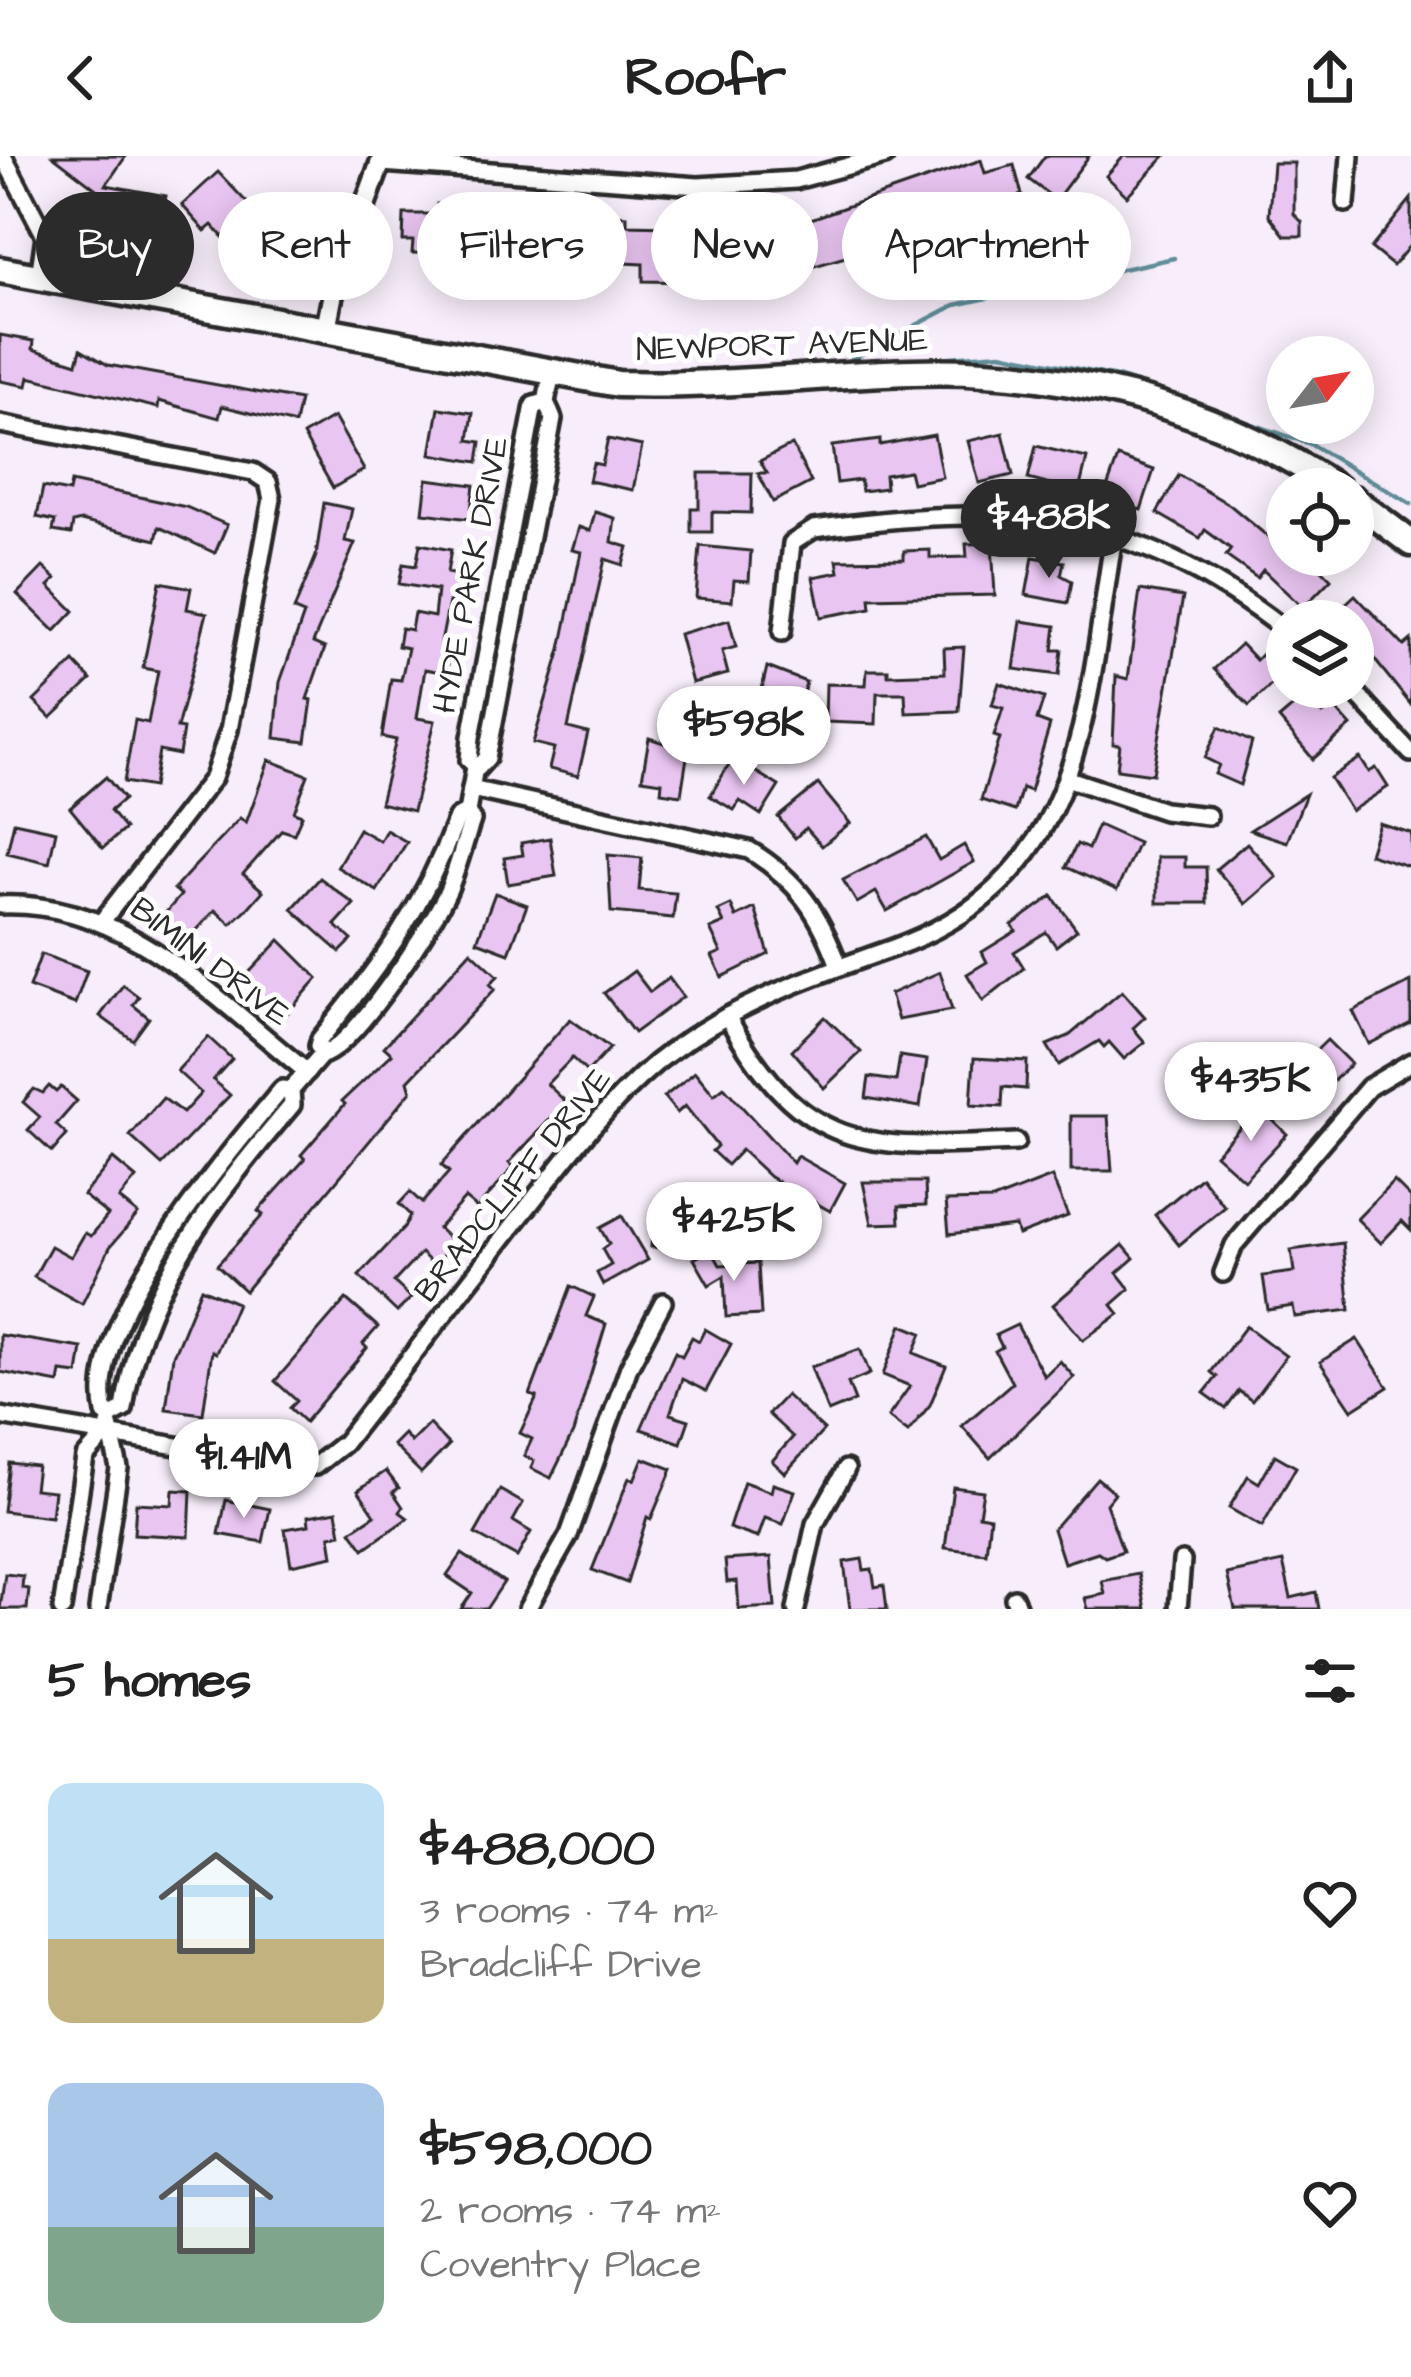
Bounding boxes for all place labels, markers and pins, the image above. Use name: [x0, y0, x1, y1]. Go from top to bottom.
pin: $488K: [965, 479, 1133, 581]
pin: $598K: [660, 686, 828, 788]
pin: $435K: [1167, 1042, 1335, 1144]
pin: $425K: [650, 1182, 818, 1284]
pin: $1.41M: [146, 1419, 342, 1521]

